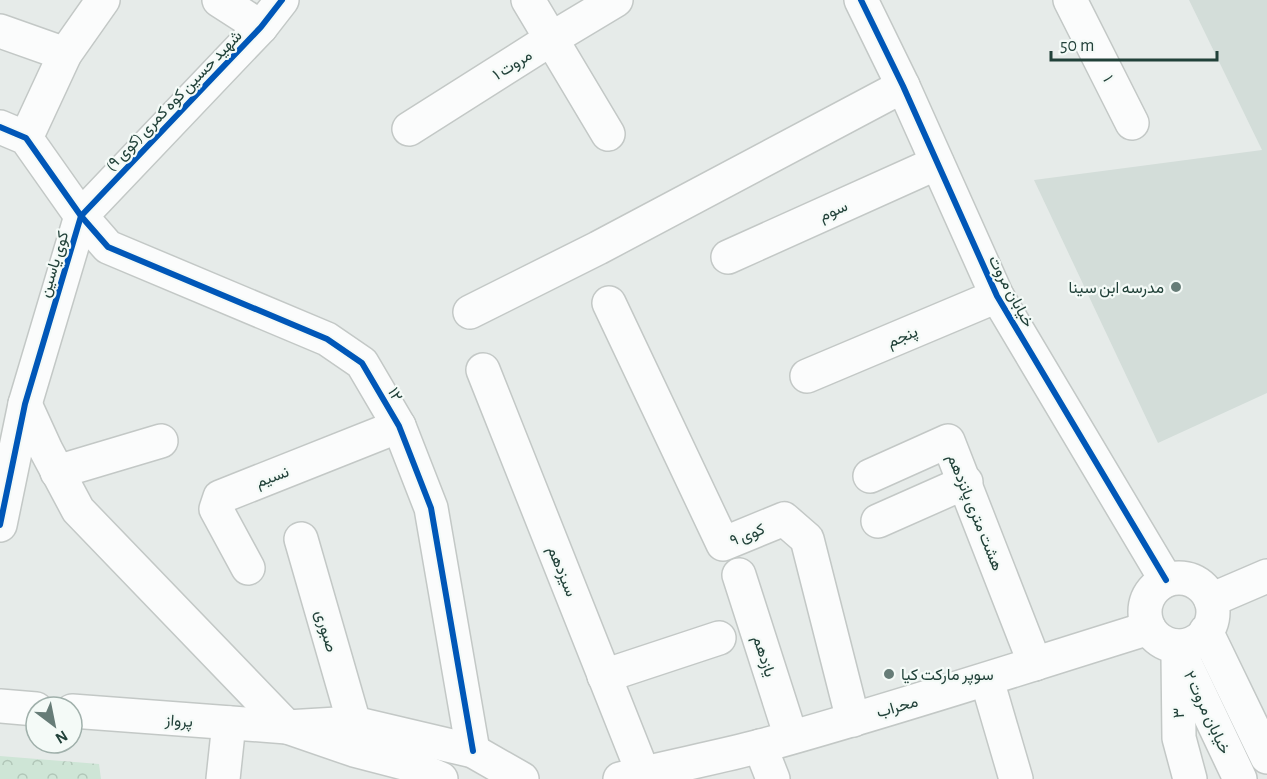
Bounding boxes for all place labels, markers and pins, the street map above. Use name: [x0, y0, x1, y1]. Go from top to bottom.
place label: مدرسه ابن سینا: [1069, 280, 1164, 298]
marker: مدرسه ابن سینا: [1169, 280, 1183, 294]
marker: سوپر مارکت کیا: [882, 667, 896, 681]
place label: سوپر مارکت کیا: [901, 667, 994, 686]

